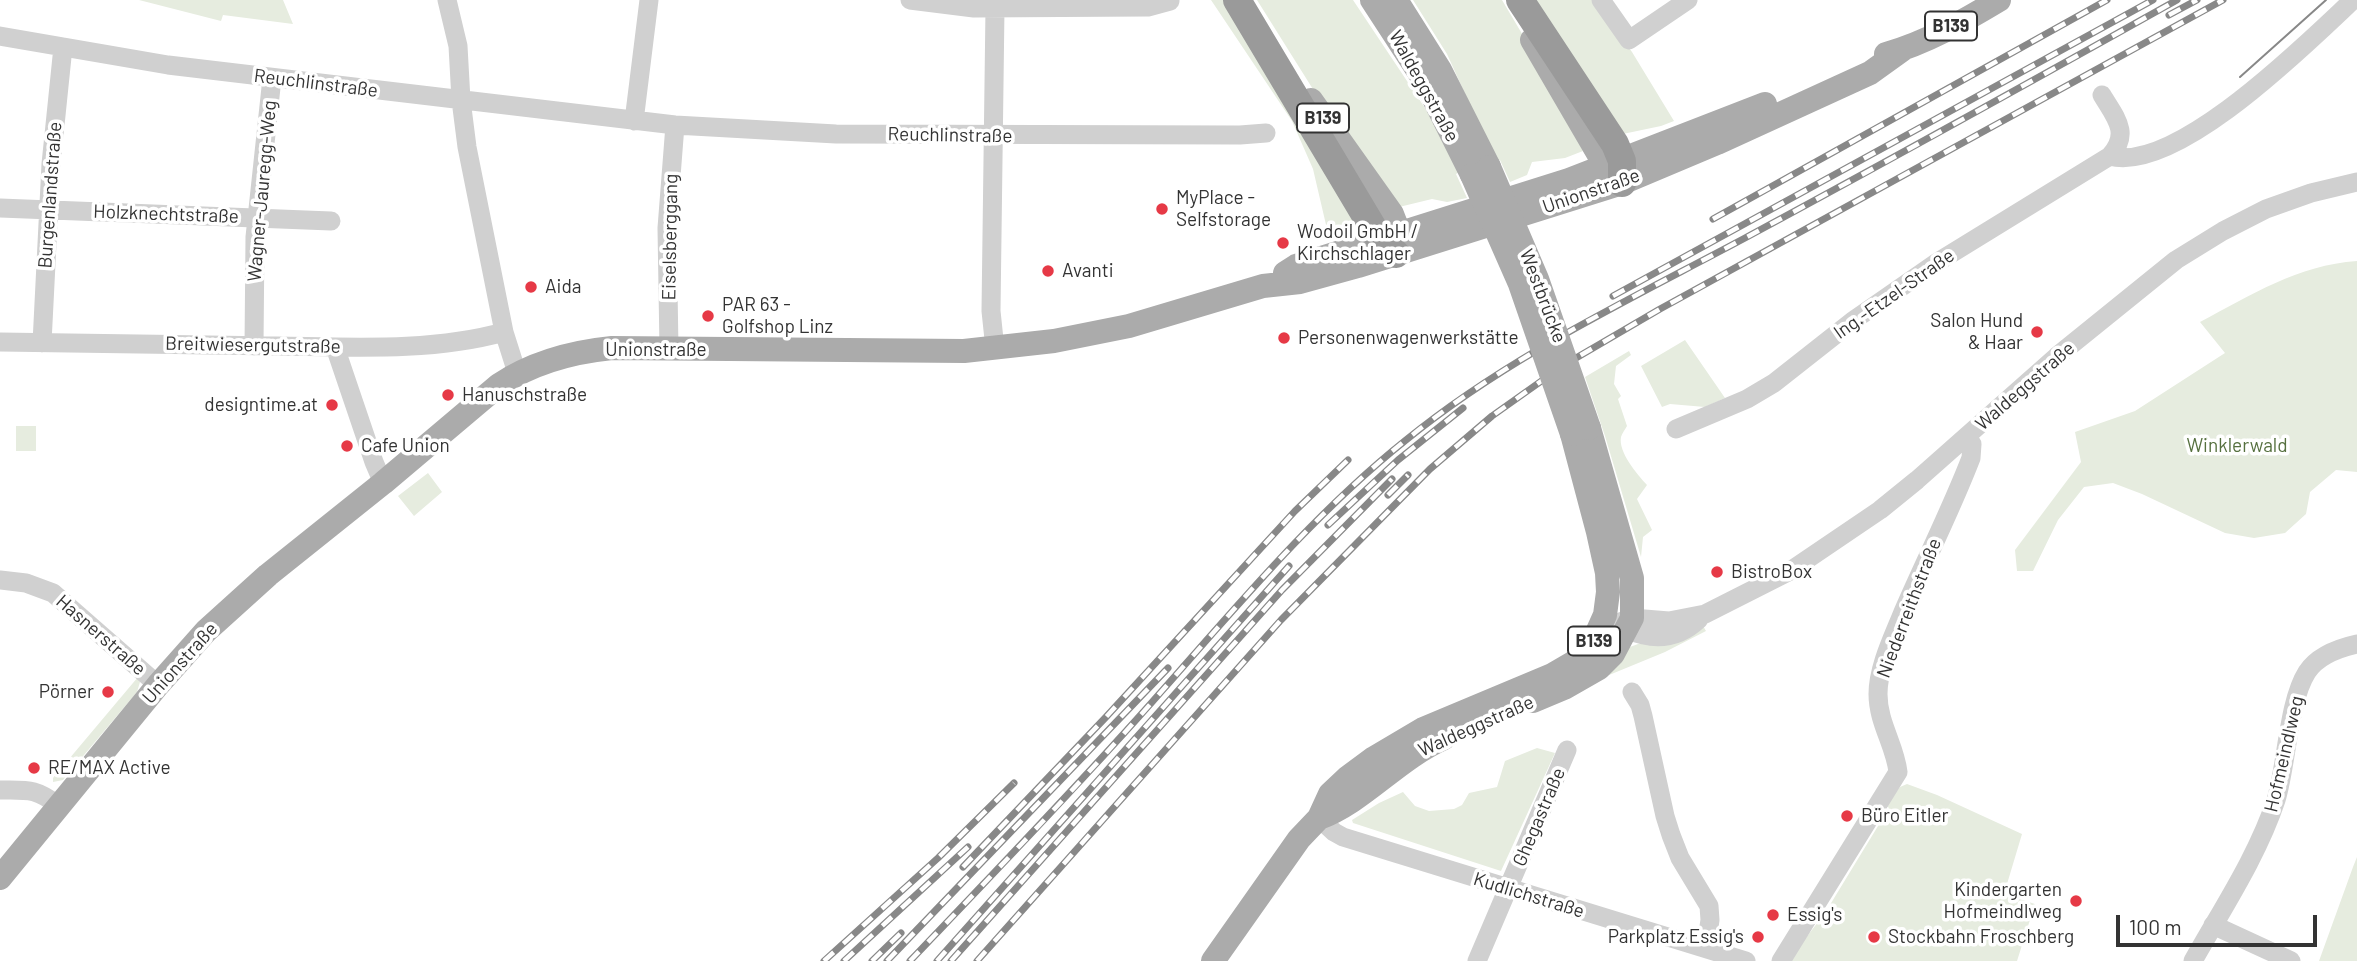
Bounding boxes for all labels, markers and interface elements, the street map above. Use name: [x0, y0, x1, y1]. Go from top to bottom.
road number: B139: [1925, 12, 1977, 41]
street label: Waldeggstraße: [1384, 26, 1464, 146]
street label: Reuchlinstraße: [253, 64, 379, 102]
street label: Wagner-Jauregg-Weg: [243, 99, 281, 283]
road number: B139: [1297, 104, 1349, 132]
street label: Burgenlandstraße: [34, 121, 66, 269]
street label: Reuchlinstraße: [887, 123, 1013, 147]
street label: Unionstraße: [1539, 164, 1643, 218]
street label: Eiselsberggang: [657, 174, 683, 300]
place label: MyPlace - Selfstorage: [1176, 187, 1271, 231]
street label: Holzknechtstraße: [93, 200, 239, 228]
marker: MyPlace - Selfstorage: [1154, 201, 1170, 217]
place label: Wodoil GmbH / Kirchschlager: [1297, 221, 1418, 265]
marker: Wodoil GmbH / Kirchschlager: [1275, 235, 1291, 251]
street label: Ing.-Etzel-Straße: [1829, 244, 1959, 344]
street label: Westbrücke: [1515, 246, 1571, 346]
place label: Avanti: [1062, 260, 1114, 282]
marker: Avanti: [1040, 263, 1056, 279]
place label: Aida: [545, 276, 581, 298]
marker: Aida: [523, 279, 539, 295]
place label: PAR 63 - Golfshop Linz: [722, 294, 833, 338]
marker: PAR 63 - Golfshop Linz: [700, 308, 716, 324]
place label: Salon Hund & Haar: [1930, 310, 2023, 354]
marker: Salon Hund & Haar: [2029, 324, 2045, 340]
place label: Personenwagenwerkstätte: [1298, 327, 1519, 349]
marker: Personenwagenwerkstätte: [1276, 330, 1292, 346]
street label: Breitwiesergutstraße: [165, 332, 341, 358]
street label: Waldeggstraße: [1971, 337, 2079, 435]
street label: Unionstraße: [605, 339, 707, 361]
place label: Hanuschstraße: [462, 384, 587, 406]
marker: Hanuschstraße: [440, 387, 456, 403]
place label: designtime.at: [204, 394, 318, 416]
marker: designtime.at: [324, 397, 340, 413]
place label: Cafe Union: [361, 435, 450, 457]
park label: Winklerwald: [2186, 435, 2288, 457]
marker: Cafe Union: [339, 438, 355, 454]
street label: Niederreithstraße: [1872, 535, 1946, 681]
place label: BistroBox: [1731, 561, 1812, 583]
marker: BistroBox: [1709, 564, 1725, 580]
street label: Hasnerstraße: [51, 590, 151, 680]
street label: Unionstraße: [138, 618, 222, 708]
road number: B139: [1568, 626, 1620, 656]
place label: Pörner: [39, 681, 94, 703]
marker: Pörner: [100, 684, 116, 700]
street label: Waldeggstraße: [1415, 690, 1537, 762]
street label: Hofmeindlweg: [2260, 694, 2308, 814]
place label: RE/MAX Active: [48, 757, 171, 779]
marker: RE/MAX Active: [26, 760, 42, 776]
street label: Ghegastraße: [1508, 764, 1570, 870]
place label: Büro Eitler: [1861, 805, 1949, 827]
marker: Büro Eitler: [1839, 808, 1855, 824]
street label: Kudlichstraße: [1471, 867, 1587, 923]
place label: Kindergarten Hofmeindlweg: [1943, 879, 2062, 923]
marker: Kindergarten Hofmeindlweg: [2068, 893, 2084, 909]
scale bar: [2119, 902, 2320, 946]
place label: Essig's: [1787, 904, 1842, 926]
marker: Essig's: [1765, 907, 1781, 923]
text: 100 m: [2129, 914, 2182, 939]
place label: Parkplatz Essig's: [1608, 926, 1744, 948]
place label: Stockbahn Froschberg: [1888, 926, 2074, 948]
marker: Parkplatz Essig's: [1750, 929, 1766, 945]
marker: Stockbahn Froschberg: [1866, 929, 1882, 945]

